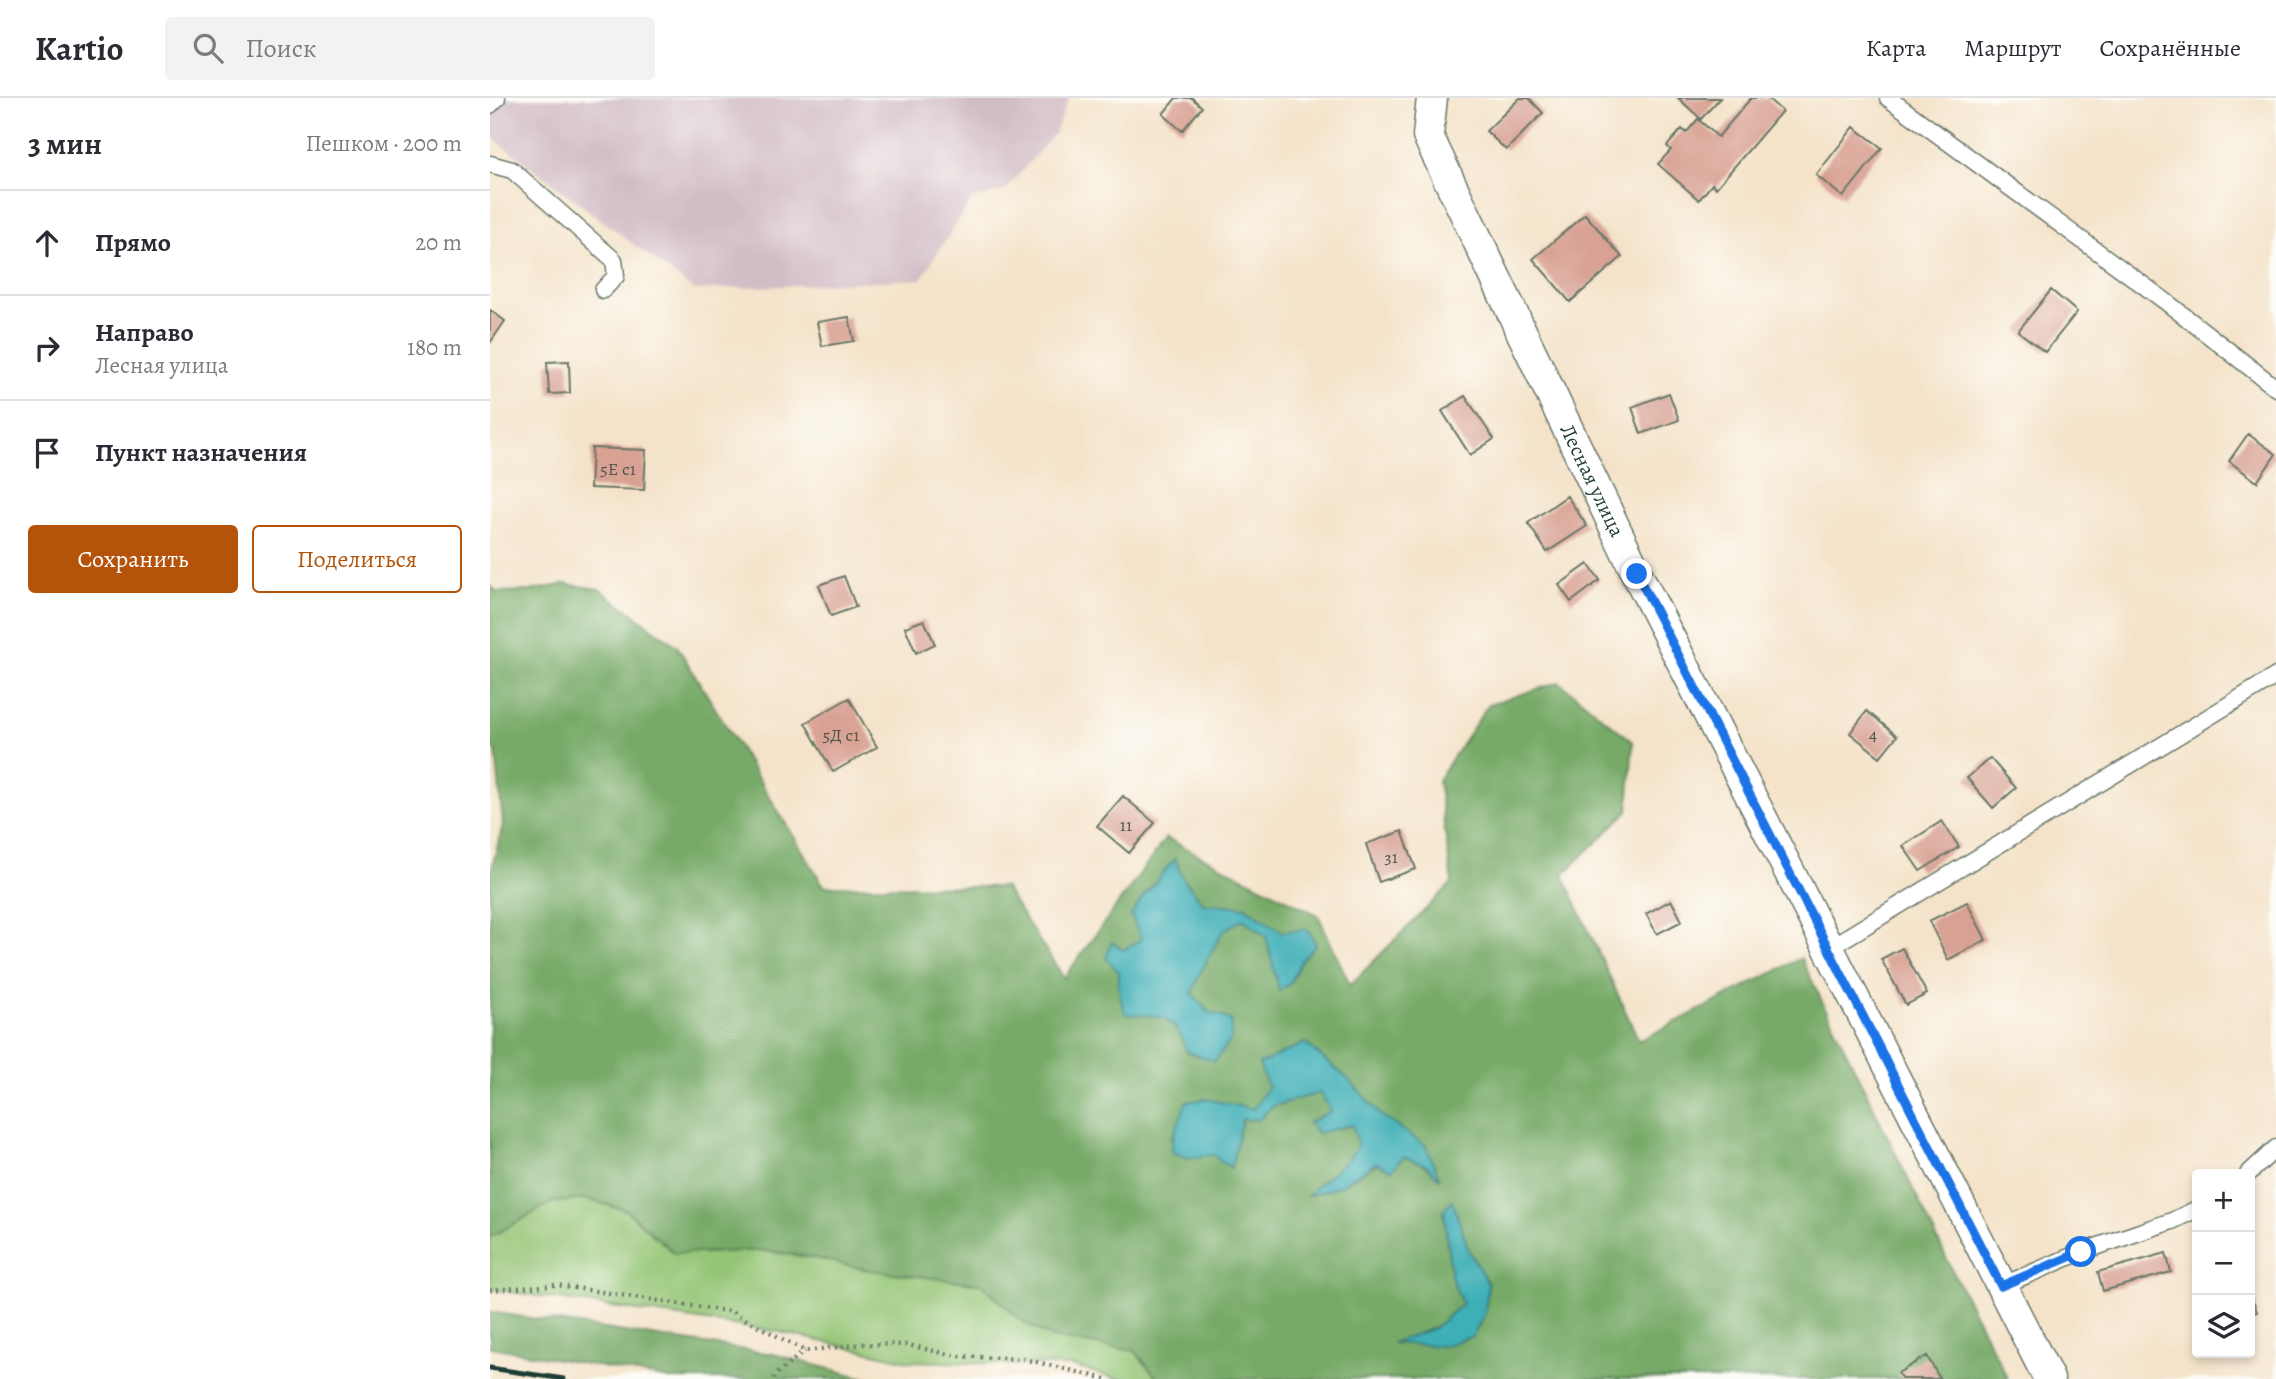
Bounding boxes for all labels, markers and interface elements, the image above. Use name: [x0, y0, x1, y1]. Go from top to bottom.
search box: [165, 17, 655, 80]
text: Kartio: [35, 26, 123, 71]
icon: search: [189, 29, 227, 67]
text: Поиск: [245, 31, 317, 66]
text: Карта: [1866, 32, 1926, 64]
text: Маршрут: [1964, 32, 2062, 64]
text: Сохранённые: [2100, 32, 2241, 64]
text: 3 мин: [28, 124, 102, 164]
text: Пешком · 200 m: [306, 128, 462, 159]
icon: ahead: [28, 224, 66, 262]
text: Прямо: [95, 225, 171, 260]
text: 20 m: [415, 227, 462, 258]
text: Направо: [95, 315, 194, 350]
icon: right: [28, 329, 66, 367]
text: 180 m: [407, 332, 462, 363]
text: Лесная улица: [95, 350, 228, 381]
street label: Лесная улица: [1554, 420, 1631, 542]
icon: arrive: [28, 434, 66, 472]
text: Пункт назначения: [95, 435, 307, 470]
house number: 5Е с1: [600, 457, 636, 481]
button: Сохранить: [28, 525, 238, 593]
button: Поделиться: [252, 525, 462, 593]
route end: [1621, 558, 1652, 589]
house number: 4: [1869, 722, 1877, 746]
house number: 5Д с1: [823, 723, 859, 747]
house number: 11: [1120, 813, 1132, 837]
house number: 31: [1384, 845, 1398, 869]
map controls: [2192, 1169, 2255, 1358]
button: +: [2192, 1169, 2255, 1232]
button: −: [2192, 1232, 2255, 1295]
route start: [2065, 1236, 2096, 1267]
button: layers: [2192, 1295, 2255, 1358]

